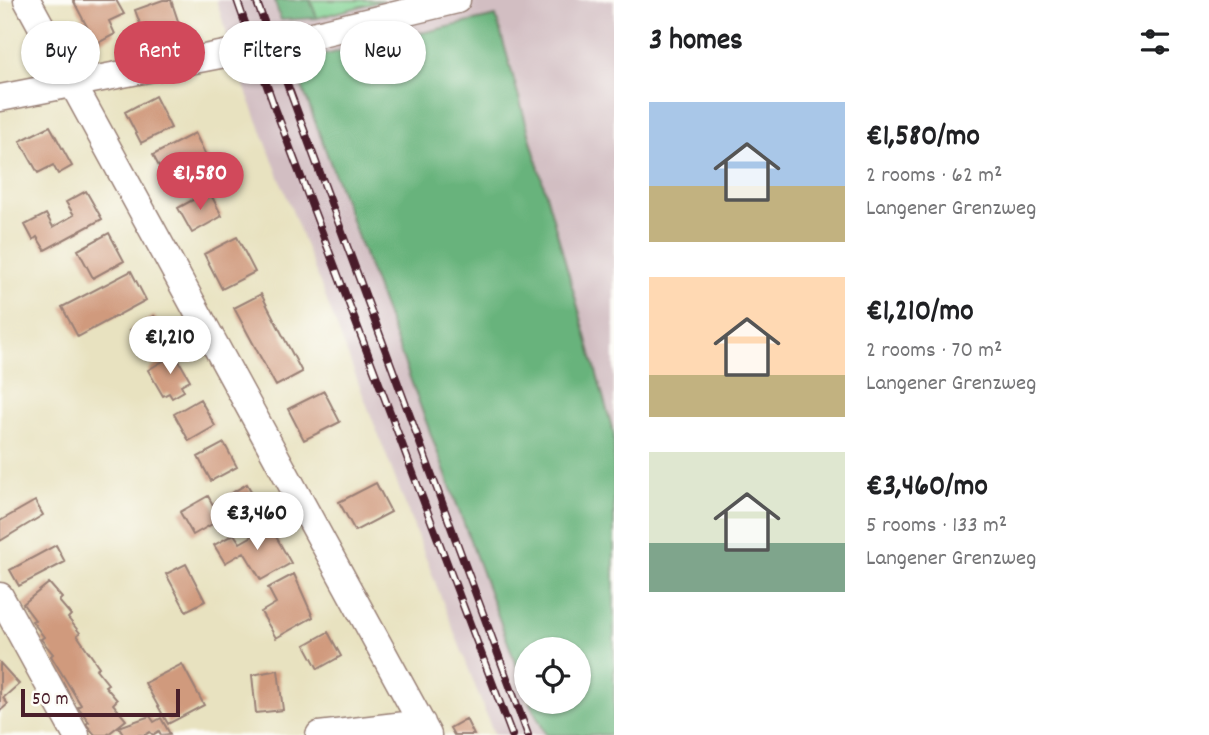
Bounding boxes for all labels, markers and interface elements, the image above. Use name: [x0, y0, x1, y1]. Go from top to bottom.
chip: Buy: [21, 21, 100, 84]
chip: Rent: [114, 21, 205, 84]
chip: Filters: [219, 21, 326, 84]
chip: New: [340, 21, 426, 84]
text: 3 homes: [649, 21, 743, 64]
icon: filters: [1136, 23, 1174, 61]
text: €1,580/mo: [866, 117, 980, 160]
icon: home: [705, 130, 789, 214]
pin: €1,580: [143, 152, 257, 212]
text: €1,580: [173, 158, 227, 191]
text: 2 rooms · 62 m²: [866, 160, 1002, 193]
text: Langener Grenzweg: [866, 193, 1036, 226]
text: €1,210/mo: [866, 292, 974, 335]
icon: home: [705, 305, 789, 389]
pin: €1,210: [113, 316, 227, 376]
text: €1,210: [145, 322, 195, 355]
text: 2 rooms · 70 m²: [866, 335, 1002, 368]
text: Langener Grenzweg: [866, 368, 1036, 401]
text: €3,460/mo: [866, 467, 988, 510]
icon: home: [705, 480, 789, 564]
pin: €3,460: [200, 492, 314, 552]
text: €3,460: [227, 498, 287, 531]
text: 5 rooms · 133 m²: [866, 510, 1007, 543]
text: Langener Grenzweg: [866, 543, 1036, 576]
map controls: [514, 637, 591, 714]
button: locate: [514, 637, 591, 714]
scale bar: [21, 686, 180, 718]
text: 50 m: [32, 687, 69, 714]

